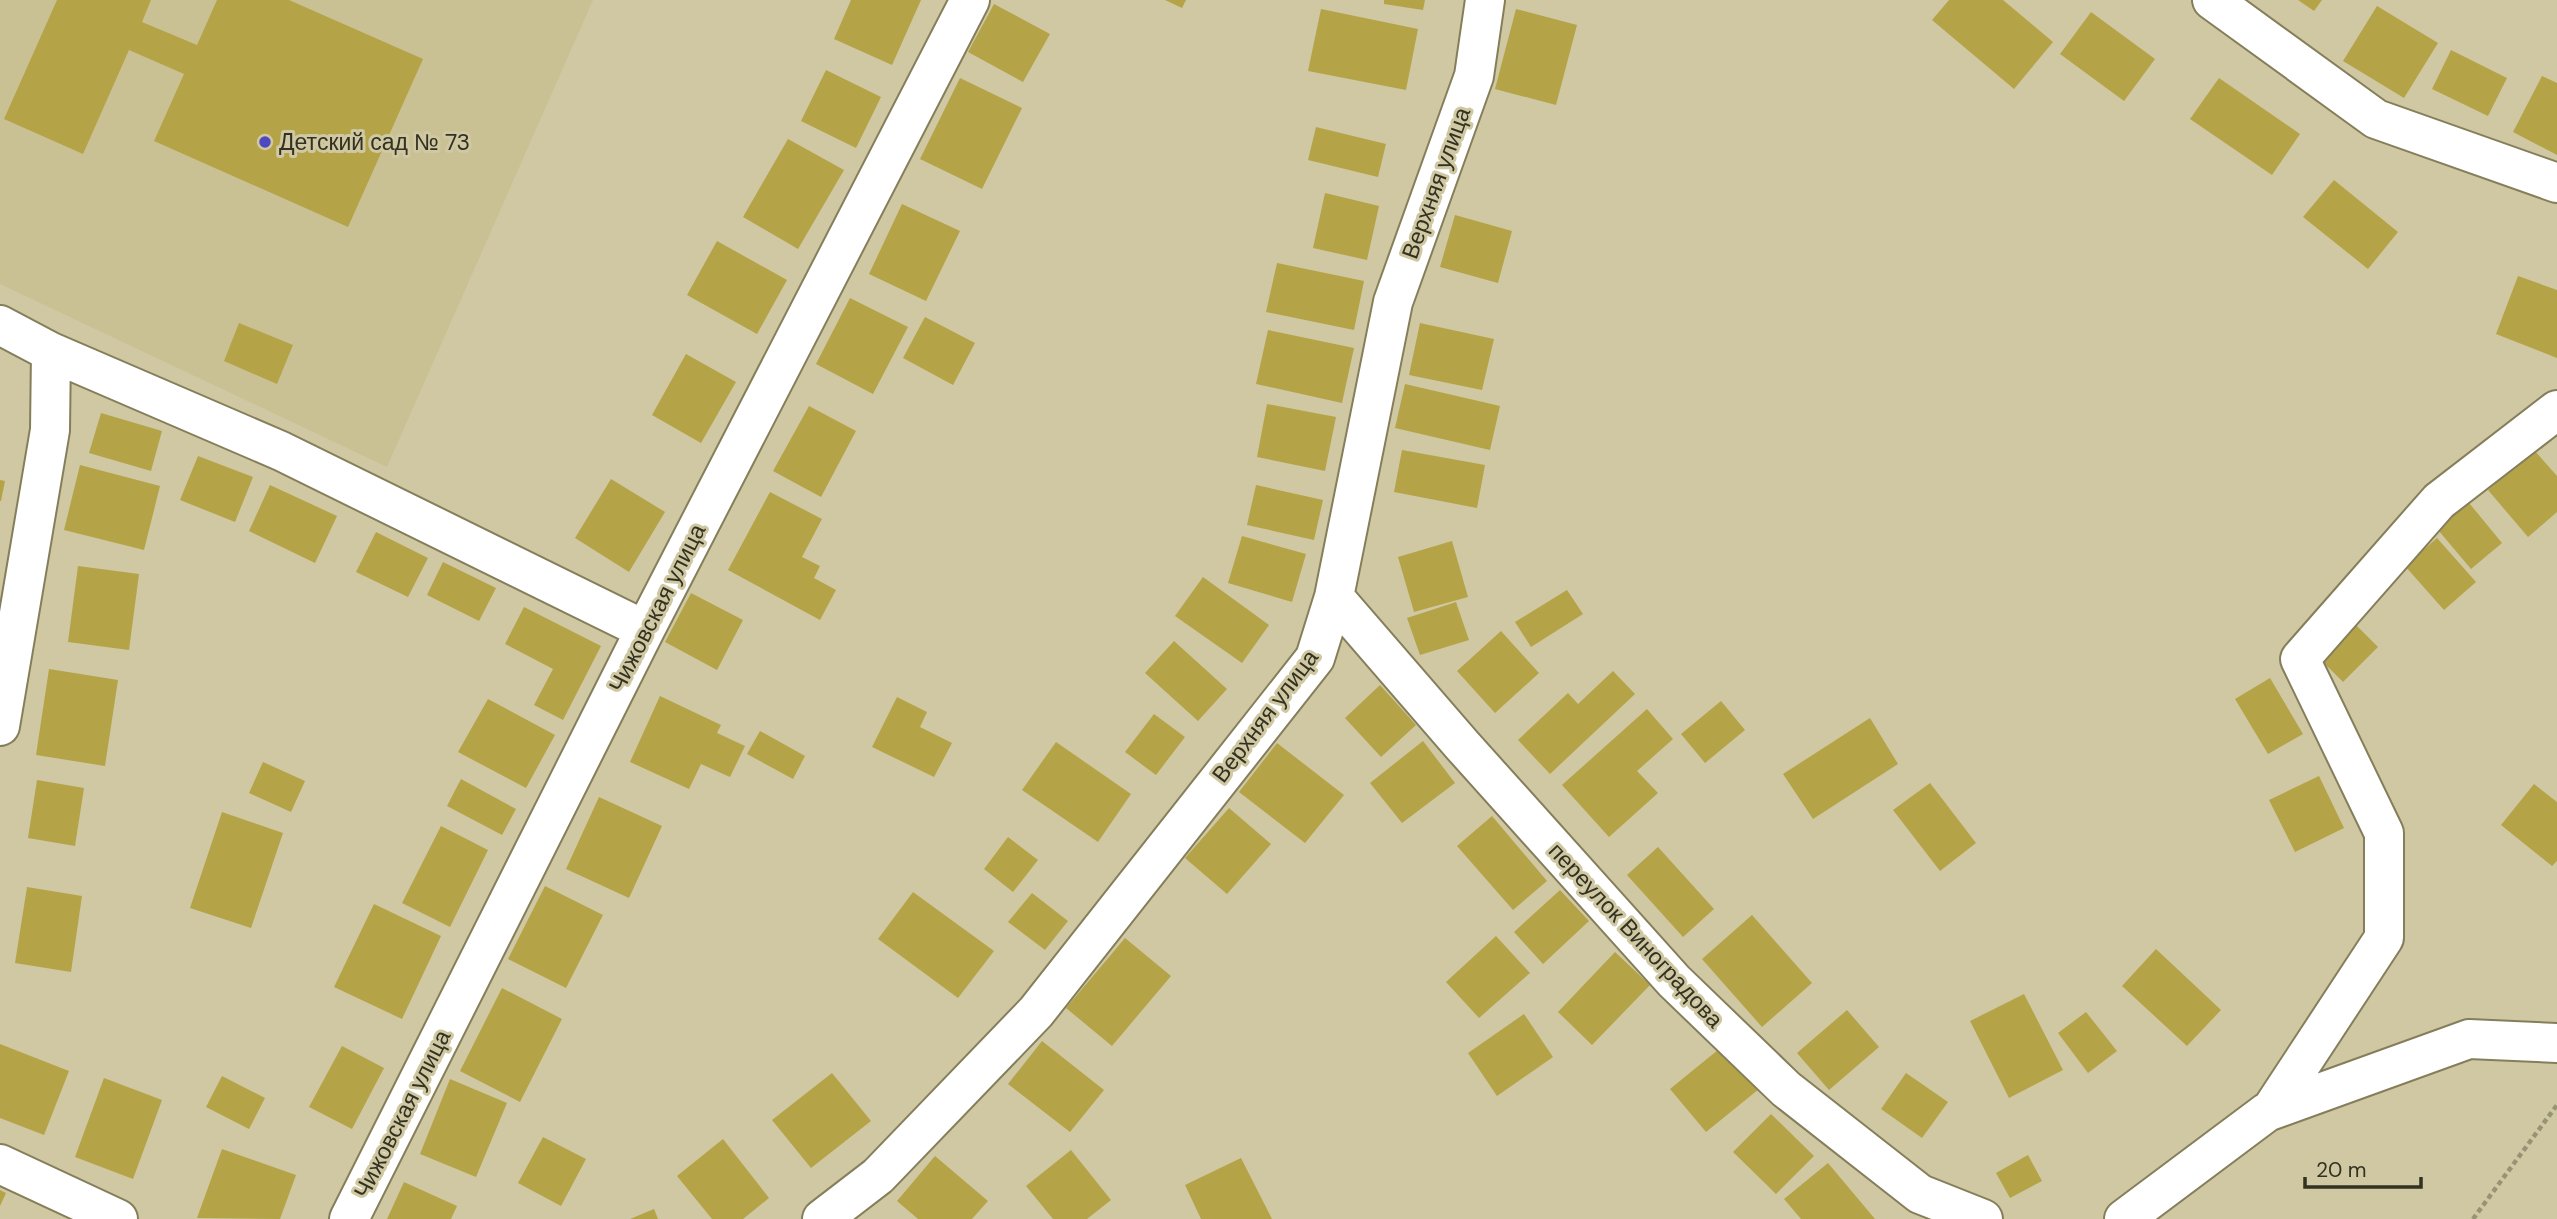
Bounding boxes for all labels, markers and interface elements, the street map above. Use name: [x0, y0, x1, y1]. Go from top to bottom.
street label: Верхняя улица: [1395, 103, 1477, 263]
place label: Детский сад № 73: [279, 127, 470, 157]
marker: Детский сад № 73: [257, 134, 273, 150]
street label: Чижовская улица: [602, 519, 712, 697]
street label: Верхняя улица: [1205, 643, 1325, 789]
street label: переулок Виноградова: [1542, 836, 1730, 1034]
street label: Чижовская улица: [347, 1025, 457, 1203]
scale bar: [2305, 1146, 2420, 1190]
text: 20 m: [2316, 1156, 2367, 1184]

